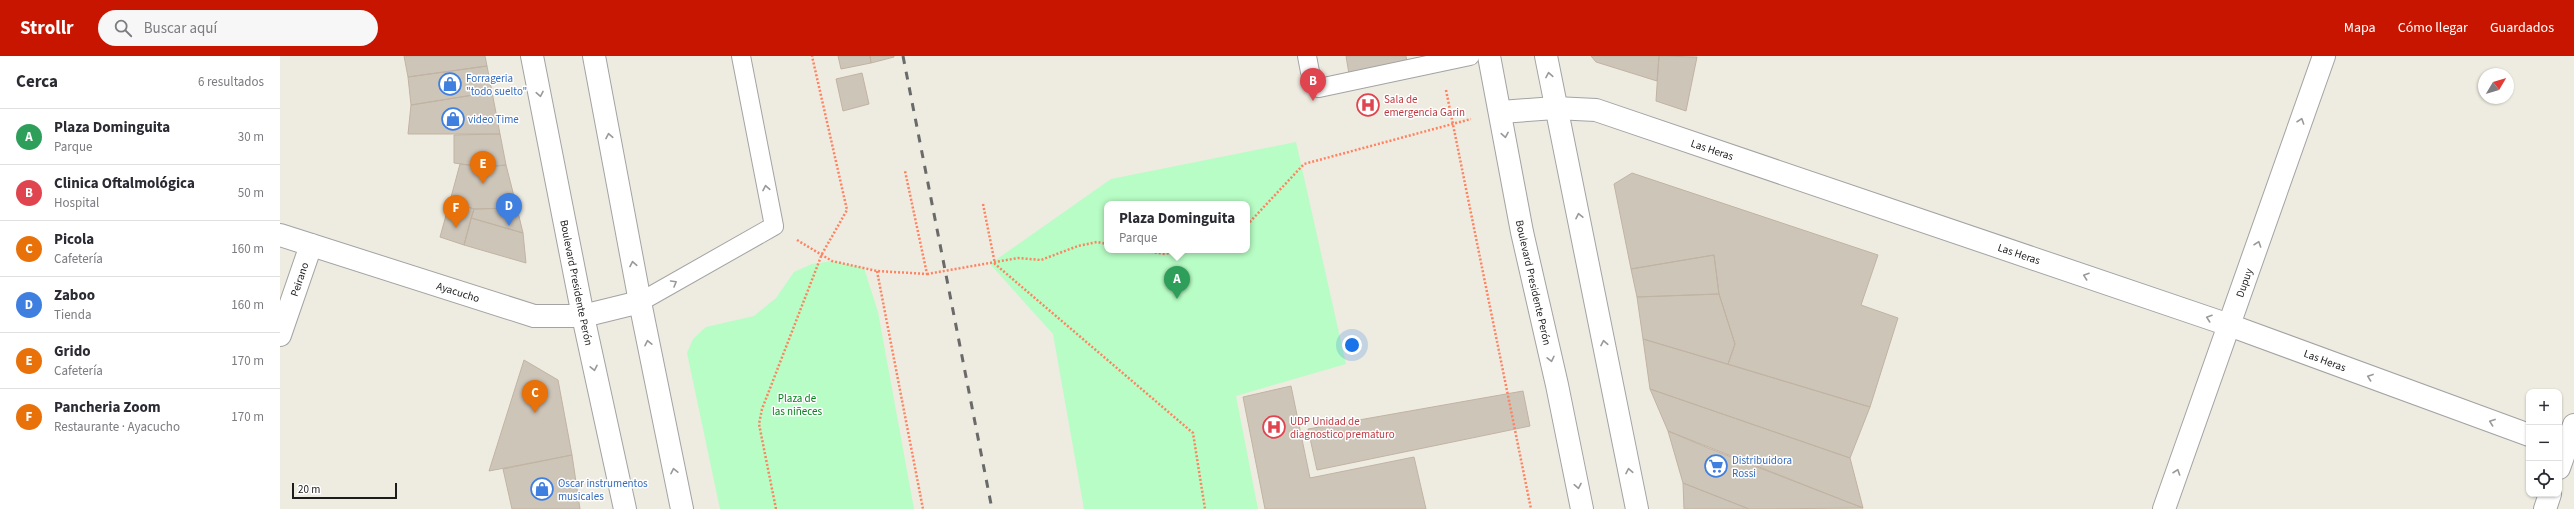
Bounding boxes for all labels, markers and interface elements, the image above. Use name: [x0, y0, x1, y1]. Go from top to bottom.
search box: [98, 10, 378, 46]
text: Strollr: [20, 15, 74, 42]
icon: search: [112, 17, 134, 39]
text: Buscar aquí: [144, 18, 217, 39]
text: Mapa: [2344, 18, 2376, 38]
text: Cómo llegar: [2398, 18, 2468, 38]
text: Guardados: [2490, 18, 2554, 38]
pin: B: [1300, 68, 1326, 101]
north arrow: [2478, 68, 2514, 104]
text: Cerca: [16, 70, 58, 94]
shop icon: Forrageria "todo suelto": [437, 71, 463, 97]
place label: Forrageria "todo suelto": [466, 71, 527, 99]
one-way arrow: [1546, 72, 1554, 78]
text: 6 resultados: [198, 73, 264, 91]
one-way arrow: [535, 91, 543, 97]
hospital icon: Sala de emergencia Garin: [1355, 92, 1381, 118]
place label: Sala de emergencia Garin: [1384, 92, 1465, 120]
shop icon: video Time: [440, 106, 466, 132]
place label: video Time: [468, 112, 519, 127]
text: Plaza Dominguita: [54, 117, 170, 138]
one-way arrow: [2296, 118, 2304, 125]
text: A: [25, 128, 33, 146]
text: 30 m: [238, 128, 264, 146]
one-way arrow: [1500, 132, 1509, 138]
one-way arrow: [605, 133, 613, 139]
street label: Las Heras: [1689, 136, 1736, 164]
text: Parque: [54, 138, 92, 156]
pin: E: [470, 151, 496, 184]
text: Clinica Oftalmológica: [54, 173, 195, 194]
text: B: [25, 184, 33, 202]
text: 50 m: [238, 184, 264, 202]
one-way arrow: [763, 185, 771, 191]
pin: D: [496, 193, 522, 226]
text: Hospital: [54, 194, 99, 212]
pin: F: [443, 195, 469, 228]
popup: [1104, 201, 1250, 253]
text: Plaza Dominguita: [1119, 208, 1235, 229]
one-way arrow: [1575, 213, 1583, 219]
street label: Boulevard Presidente Perón: [556, 219, 596, 347]
street label: Boulevard Presidente Perón: [1512, 219, 1555, 347]
text: Picola: [54, 229, 94, 250]
text: Parque: [1119, 229, 1157, 247]
text: C: [25, 240, 33, 258]
text: 160 m: [231, 240, 264, 258]
street label: Las Heras: [1996, 240, 2043, 268]
one-way arrow: [2253, 241, 2261, 248]
text: Cafetería: [54, 250, 103, 268]
street label: Peirano: [287, 260, 313, 298]
one-way arrow: [629, 261, 637, 267]
pin: A: [1164, 266, 1190, 299]
street label: Dupuy: [2232, 266, 2256, 300]
one-way arrow: [2082, 273, 2089, 281]
street label: Ayacucho: [435, 278, 481, 306]
one-way arrow: [670, 280, 677, 288]
text: Zaboo: [54, 285, 95, 306]
text: D: [25, 296, 33, 314]
text: 160 m: [231, 296, 264, 314]
text: Tienda: [54, 306, 92, 324]
one-way arrow: [2205, 315, 2212, 323]
your location: [1342, 335, 1362, 355]
one-way arrow: [645, 340, 653, 347]
one-way arrow: [1601, 340, 1609, 346]
text: Grido: [54, 341, 91, 362]
street label: Las Heras: [2302, 346, 2349, 375]
text: E: [25, 352, 33, 370]
text: 170 m: [231, 352, 264, 370]
one-way arrow: [1547, 355, 1555, 362]
text: Cafetería: [54, 362, 103, 380]
one-way arrow: [590, 365, 598, 371]
one-way arrow: [2367, 373, 2374, 382]
pin: C: [522, 380, 548, 413]
map controls: [2526, 389, 2562, 497]
button: +: [2526, 389, 2562, 425]
park label: Plaza de las niñeces: [772, 391, 822, 419]
text: Pancheria Zoom: [54, 397, 161, 418]
text: F: [26, 408, 32, 426]
text: 170 m: [231, 408, 264, 426]
hospital icon: UDP Unidad de diagnostico prematuro: [1261, 414, 1287, 440]
place label: UDP Unidad de diagnostico prematuro: [1290, 414, 1395, 442]
text: Restaurante · Ayacucho: [54, 418, 180, 436]
one-way arrow: [2489, 418, 2496, 426]
button: −: [2526, 425, 2562, 461]
supermarket icon: Distribuidora Rossi: [1703, 453, 1729, 479]
place label: Distribuidora Rossi: [1732, 453, 1792, 481]
button: locate: [2526, 461, 2562, 497]
one-way arrow: [671, 468, 679, 474]
one-way arrow: [1626, 468, 1634, 474]
one-way arrow: [2172, 469, 2181, 476]
shop icon: Oscar instrumentos musicales: [529, 476, 555, 502]
place label: Oscar instrumentos musicales: [558, 476, 648, 504]
scale bar: [292, 481, 397, 500]
text: 20 m: [298, 482, 320, 497]
one-way arrow: [1573, 483, 1581, 489]

